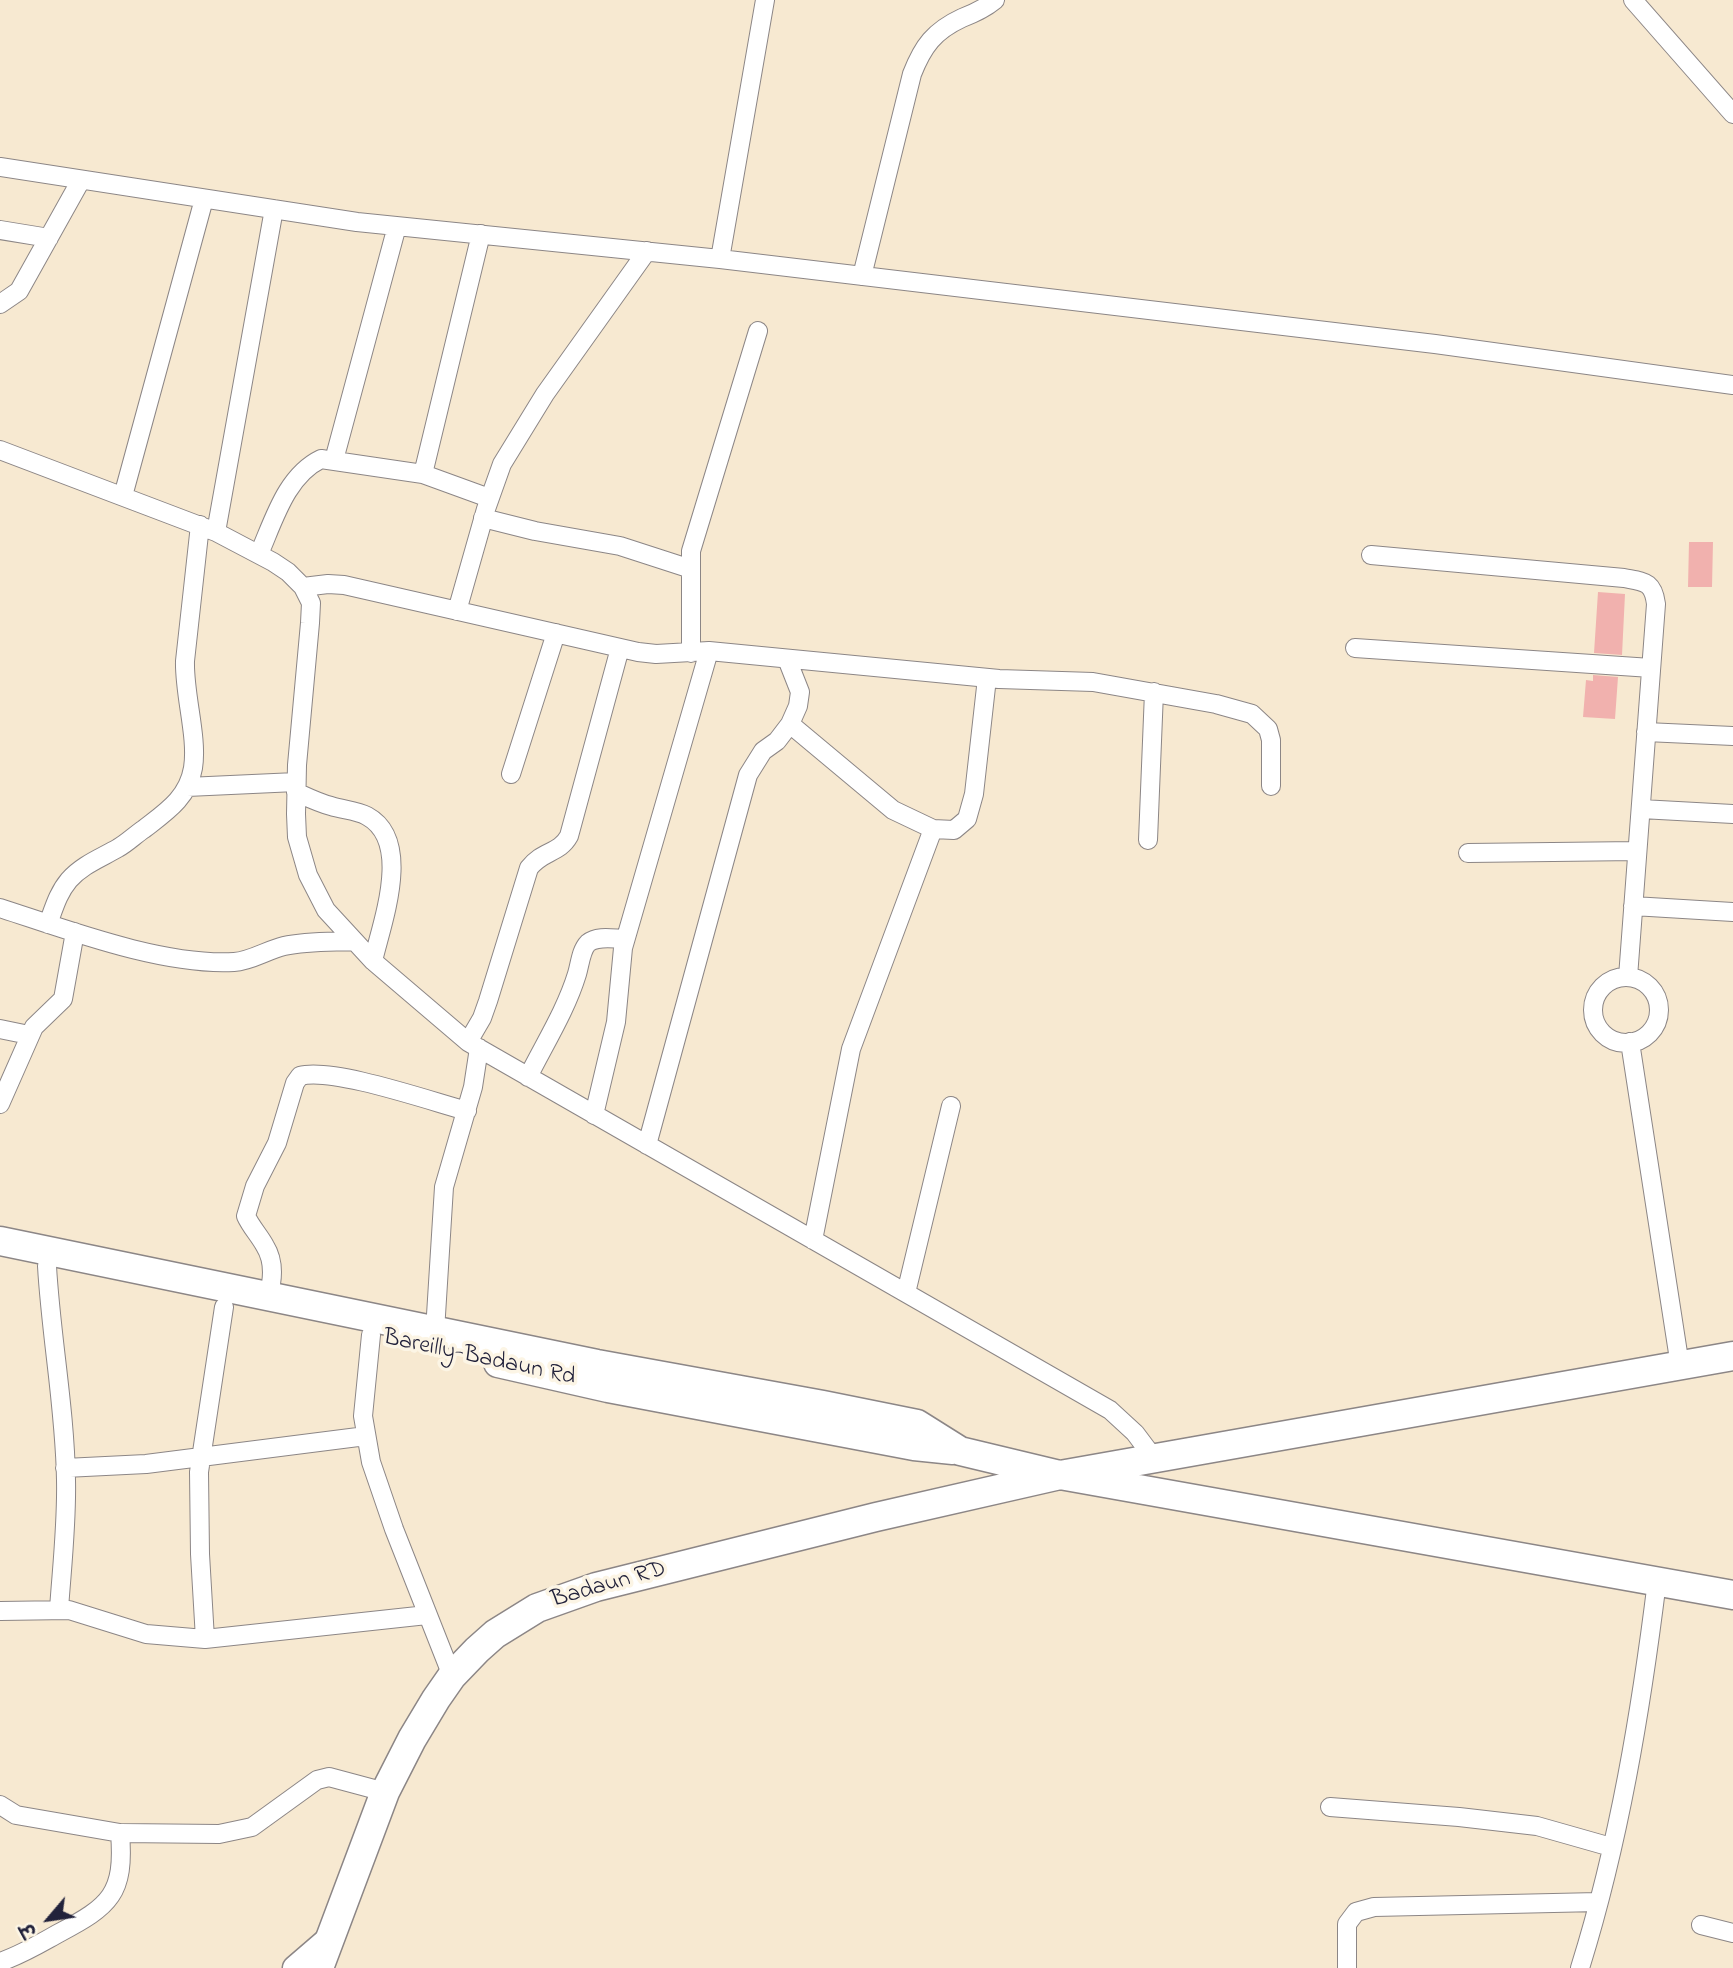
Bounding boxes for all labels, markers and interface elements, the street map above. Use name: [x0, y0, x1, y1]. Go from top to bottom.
street label: Bareilly-Badaun Rd: [380, 1325, 578, 1393]
street label: Badaun RD: [548, 1556, 670, 1616]
north arrow: [14, 1884, 84, 1954]
text: उ: [15, 1917, 45, 1942]

